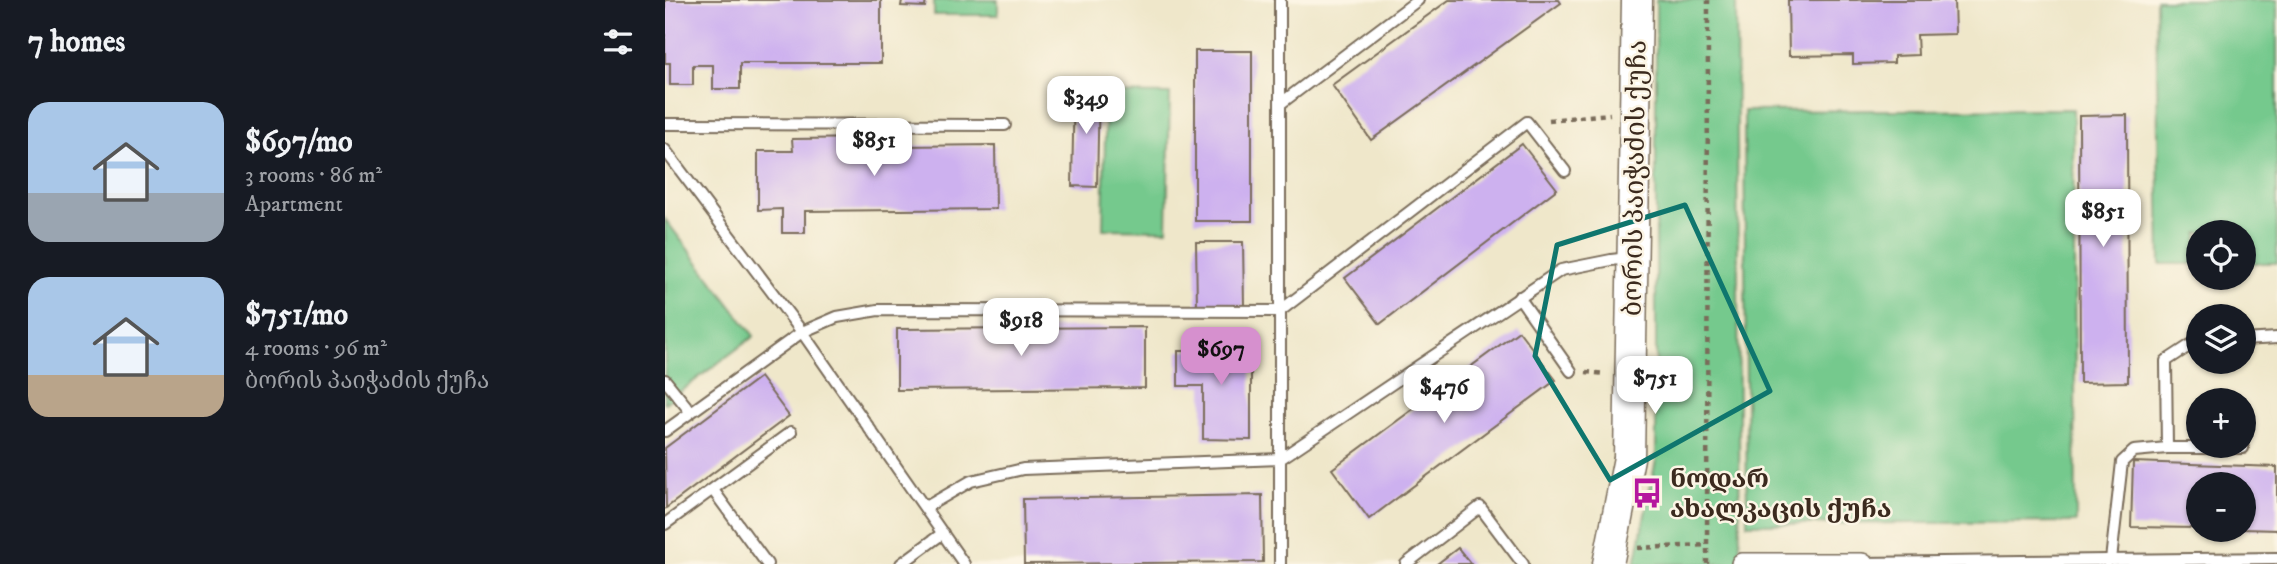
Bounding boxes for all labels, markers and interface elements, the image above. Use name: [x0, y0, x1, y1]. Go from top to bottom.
icon: filters: [599, 23, 637, 61]
text: 7 homes: [28, 24, 125, 61]
street label: ბორის პაიჭაძის ქუჩა: [1617, 40, 1654, 316]
pin: $349: [1045, 76, 1127, 136]
text: $349: [1063, 84, 1109, 113]
pin: $851: [833, 118, 915, 178]
text: $697/mo: [245, 124, 353, 161]
text: $851: [852, 126, 896, 155]
icon: home: [84, 130, 168, 214]
text: 3 rooms · 86 m²: [245, 161, 382, 190]
text: Apartment: [245, 190, 343, 219]
pin: $851: [2062, 190, 2144, 249]
text: $851: [2081, 197, 2125, 226]
map controls: [2186, 220, 2256, 542]
button: locate: [2186, 220, 2256, 290]
text: $751/mo: [245, 297, 348, 334]
pin: $918: [980, 298, 1062, 358]
button: layers: [2186, 304, 2256, 374]
icon: home: [84, 305, 168, 389]
text: $918: [999, 306, 1043, 335]
pin: $697: [1180, 328, 1262, 387]
text: 4 rooms · 96 m²: [245, 334, 387, 363]
text: $697: [1197, 335, 1245, 364]
pin: $751: [1614, 356, 1696, 416]
text: $751: [1633, 364, 1677, 393]
pin: $476: [1403, 366, 1485, 425]
text: ბორის პაიჭაძის ქუჩა: [245, 367, 489, 396]
text: $476: [1419, 373, 1469, 402]
button: +: [2186, 388, 2256, 458]
place label: ნოდარ ახალკაცის ქუჩა: [1670, 463, 1891, 526]
button: −: [2186, 472, 2256, 542]
bus stop icon: ნოდარ ახალკაცის ქუჩა: [1630, 476, 1664, 510]

